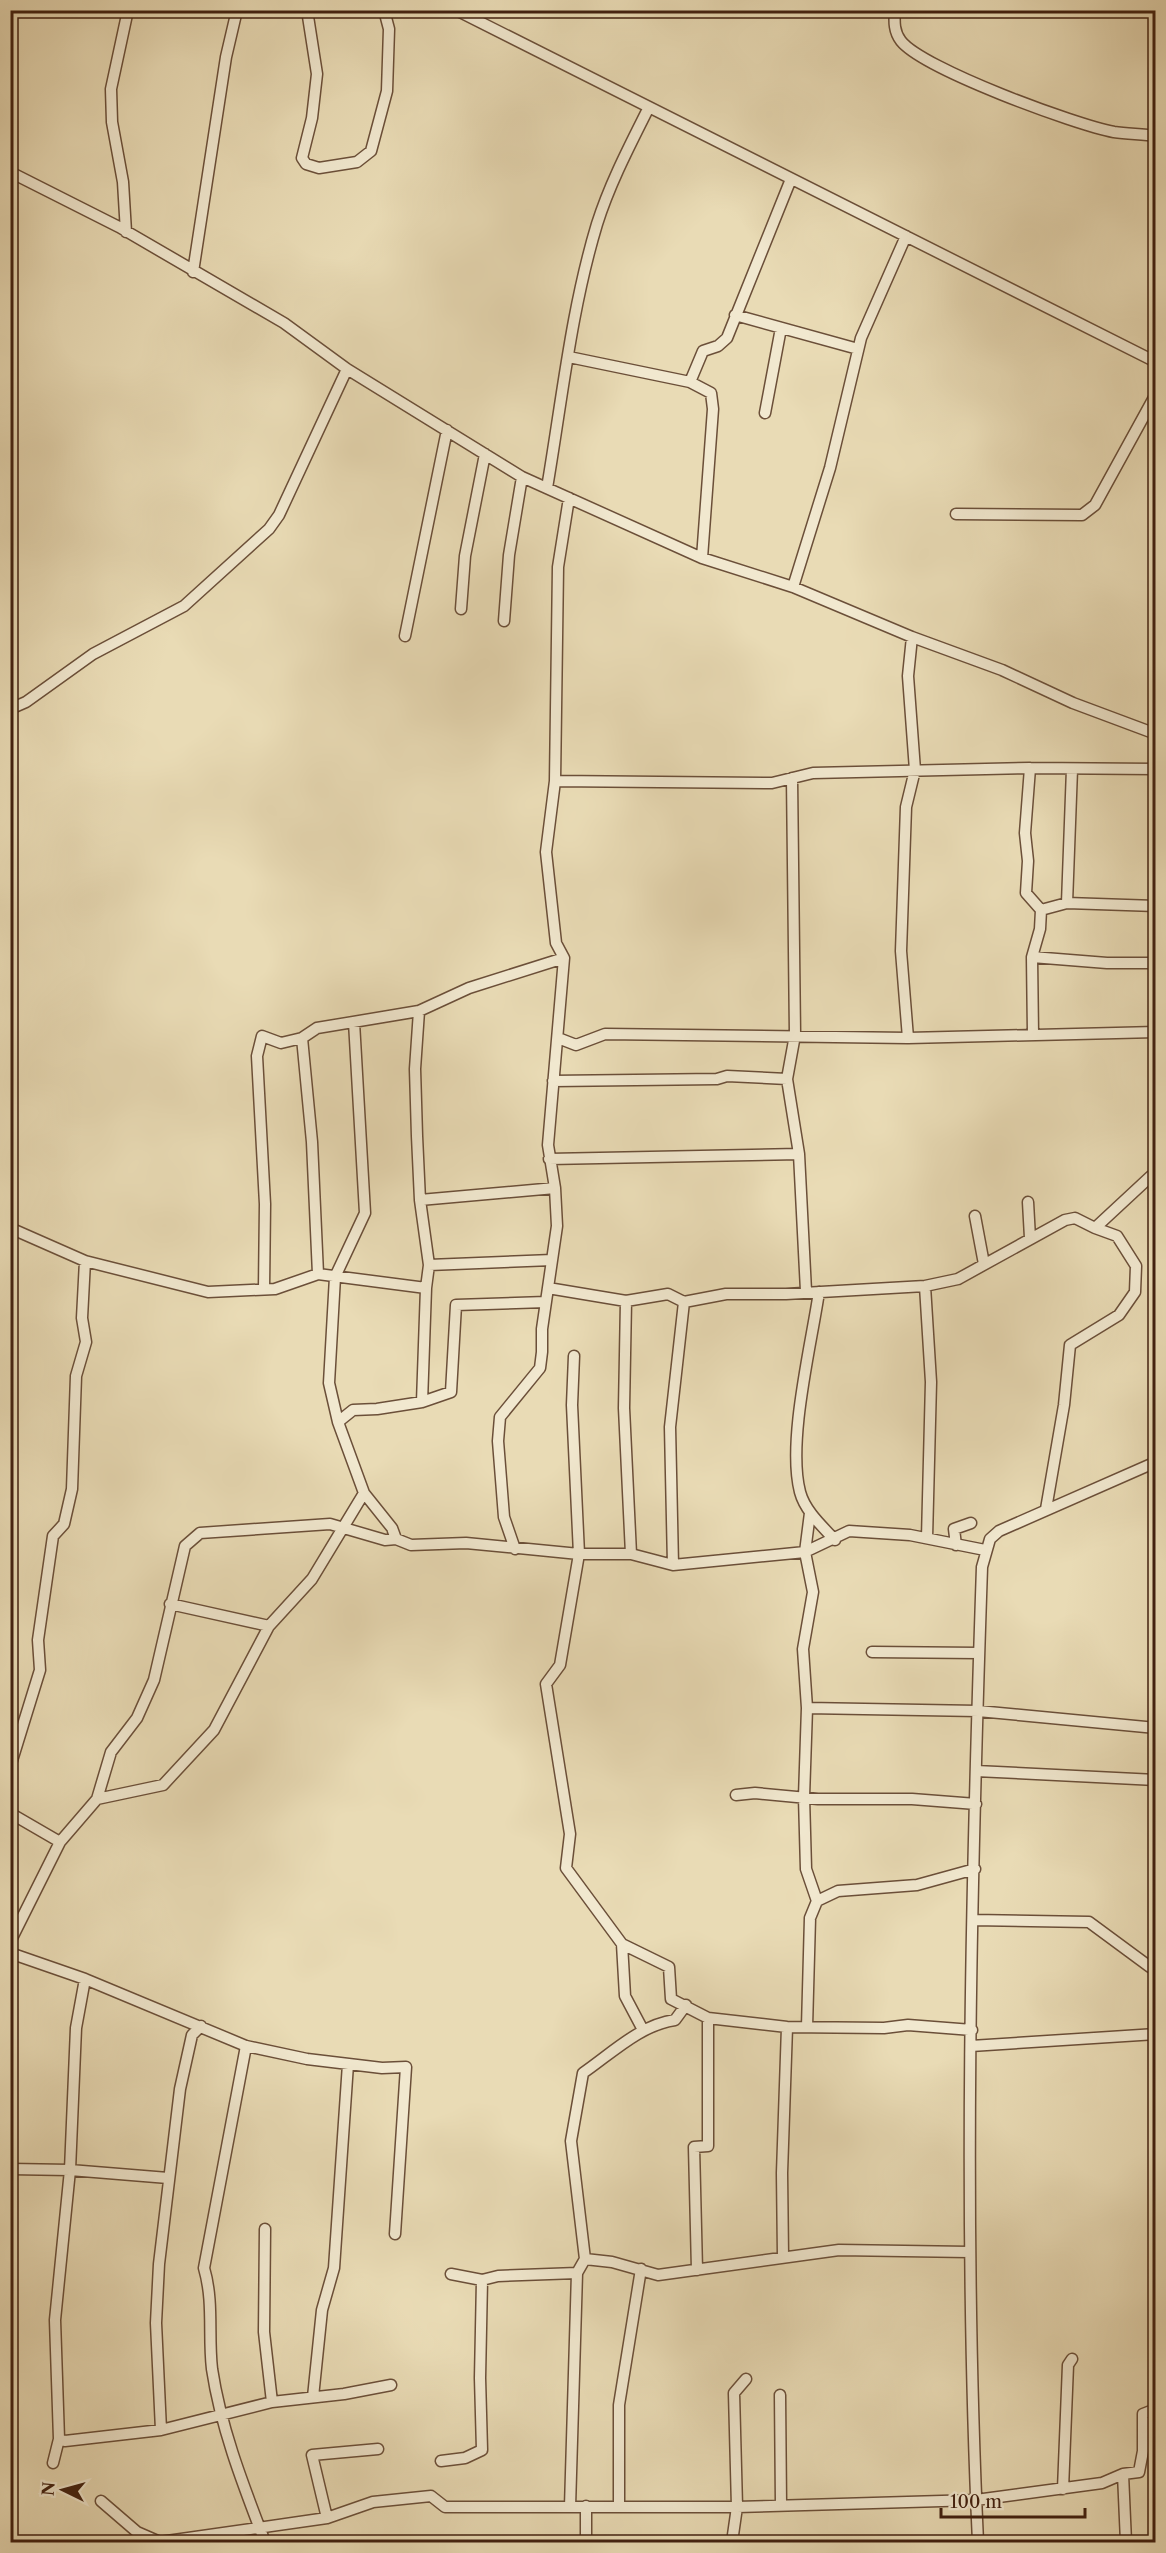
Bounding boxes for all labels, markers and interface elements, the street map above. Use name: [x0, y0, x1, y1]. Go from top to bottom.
north arrow: [33, 2460, 93, 2520]
text: N: [37, 2481, 59, 2496]
scale bar: [941, 2481, 1085, 2519]
text: 100 m: [950, 2491, 1002, 2513]

